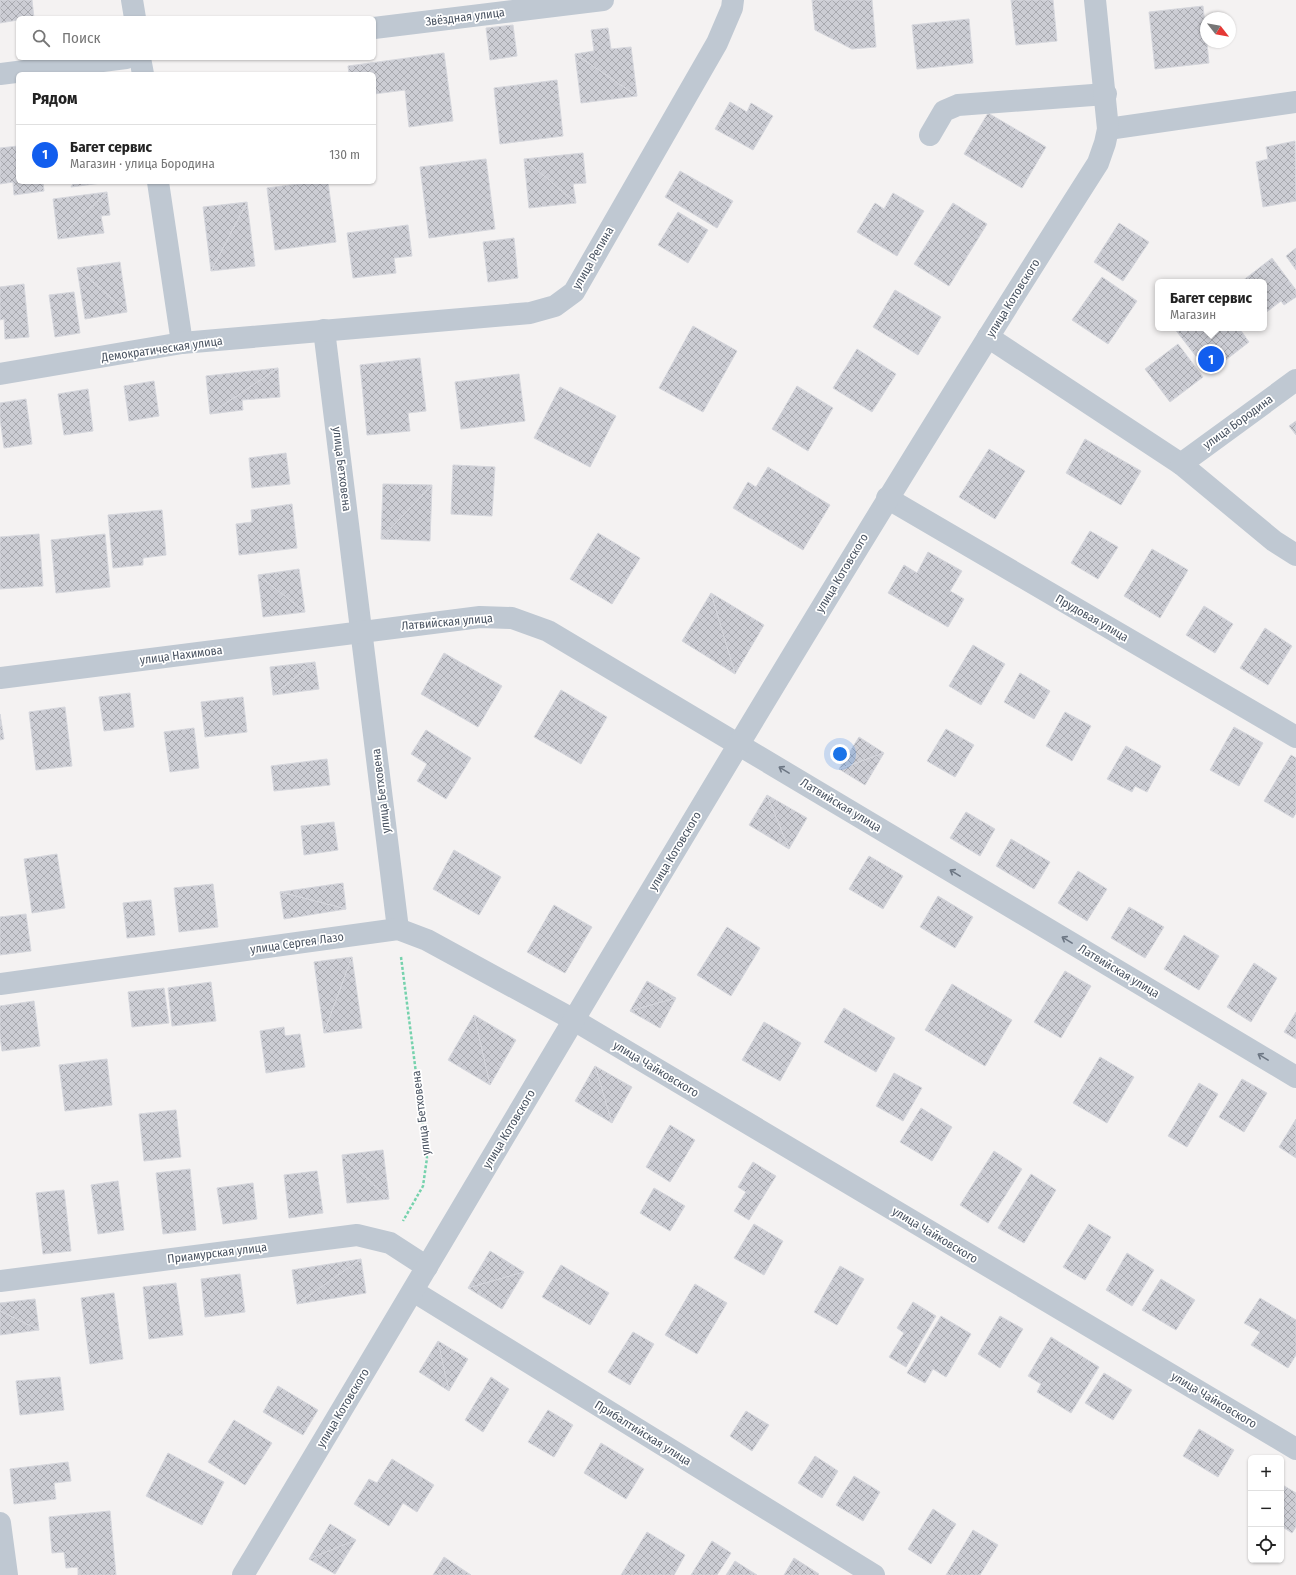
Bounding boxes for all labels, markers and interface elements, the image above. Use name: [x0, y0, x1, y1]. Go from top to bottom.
street label: Звёздная улица: [425, 5, 506, 29]
north arrow: [1200, 12, 1236, 48]
search box: [16, 16, 376, 60]
icon: search: [30, 27, 52, 49]
text: Поиск: [62, 29, 100, 47]
text: Рядом: [32, 88, 77, 109]
text: Багет сервис: [70, 138, 152, 156]
text: 1: [42, 147, 48, 162]
text: 130 m: [329, 147, 360, 162]
text: Магазин · улица Бородина: [70, 156, 215, 171]
street label: улица Репина: [569, 224, 617, 292]
street label: улица Котовского: [983, 256, 1043, 340]
popup: [1155, 279, 1267, 331]
text: Багет сервис: [1170, 289, 1252, 307]
text: Магазин: [1170, 307, 1216, 322]
street label: Демократическая улица: [100, 334, 224, 365]
pin: 1: [1198, 344, 1224, 374]
street label: улица Бородина: [1200, 392, 1276, 452]
street label: улица Бетховена: [330, 426, 354, 512]
street label: улица Котовского: [813, 531, 871, 615]
street label: Прудовая улица: [1053, 591, 1131, 645]
street label: Латвийская улица: [401, 611, 493, 633]
street label: улица Нахимова: [139, 643, 223, 667]
your location: [830, 744, 850, 764]
street label: улица Бетховена: [369, 748, 393, 834]
one-way arrow: [778, 766, 790, 774]
street label: Латвийская улица: [798, 775, 884, 835]
street label: улица Котовского: [646, 809, 704, 893]
one-way arrow: [950, 869, 961, 877]
street label: улица Сергея Лазо: [249, 929, 345, 957]
one-way arrow: [1061, 935, 1073, 943]
street label: Латвийская улица: [1076, 941, 1162, 1001]
street label: улица Чайковского: [611, 1038, 701, 1100]
one-way arrow: [1257, 1052, 1269, 1060]
street label: улица Бетховена: [409, 1070, 433, 1156]
street label: улица Котовского: [480, 1087, 538, 1171]
street label: улица Чайковского: [890, 1204, 980, 1266]
street label: Приамурская улица: [166, 1240, 268, 1266]
street label: улица Котовского: [314, 1366, 372, 1450]
street label: улица Чайковского: [1169, 1369, 1259, 1431]
street label: Прибалтийская улица: [592, 1398, 694, 1468]
map controls: [1248, 1455, 1284, 1563]
button: +: [1248, 1455, 1284, 1491]
button: −: [1248, 1491, 1284, 1527]
button: locate: [1248, 1527, 1284, 1563]

